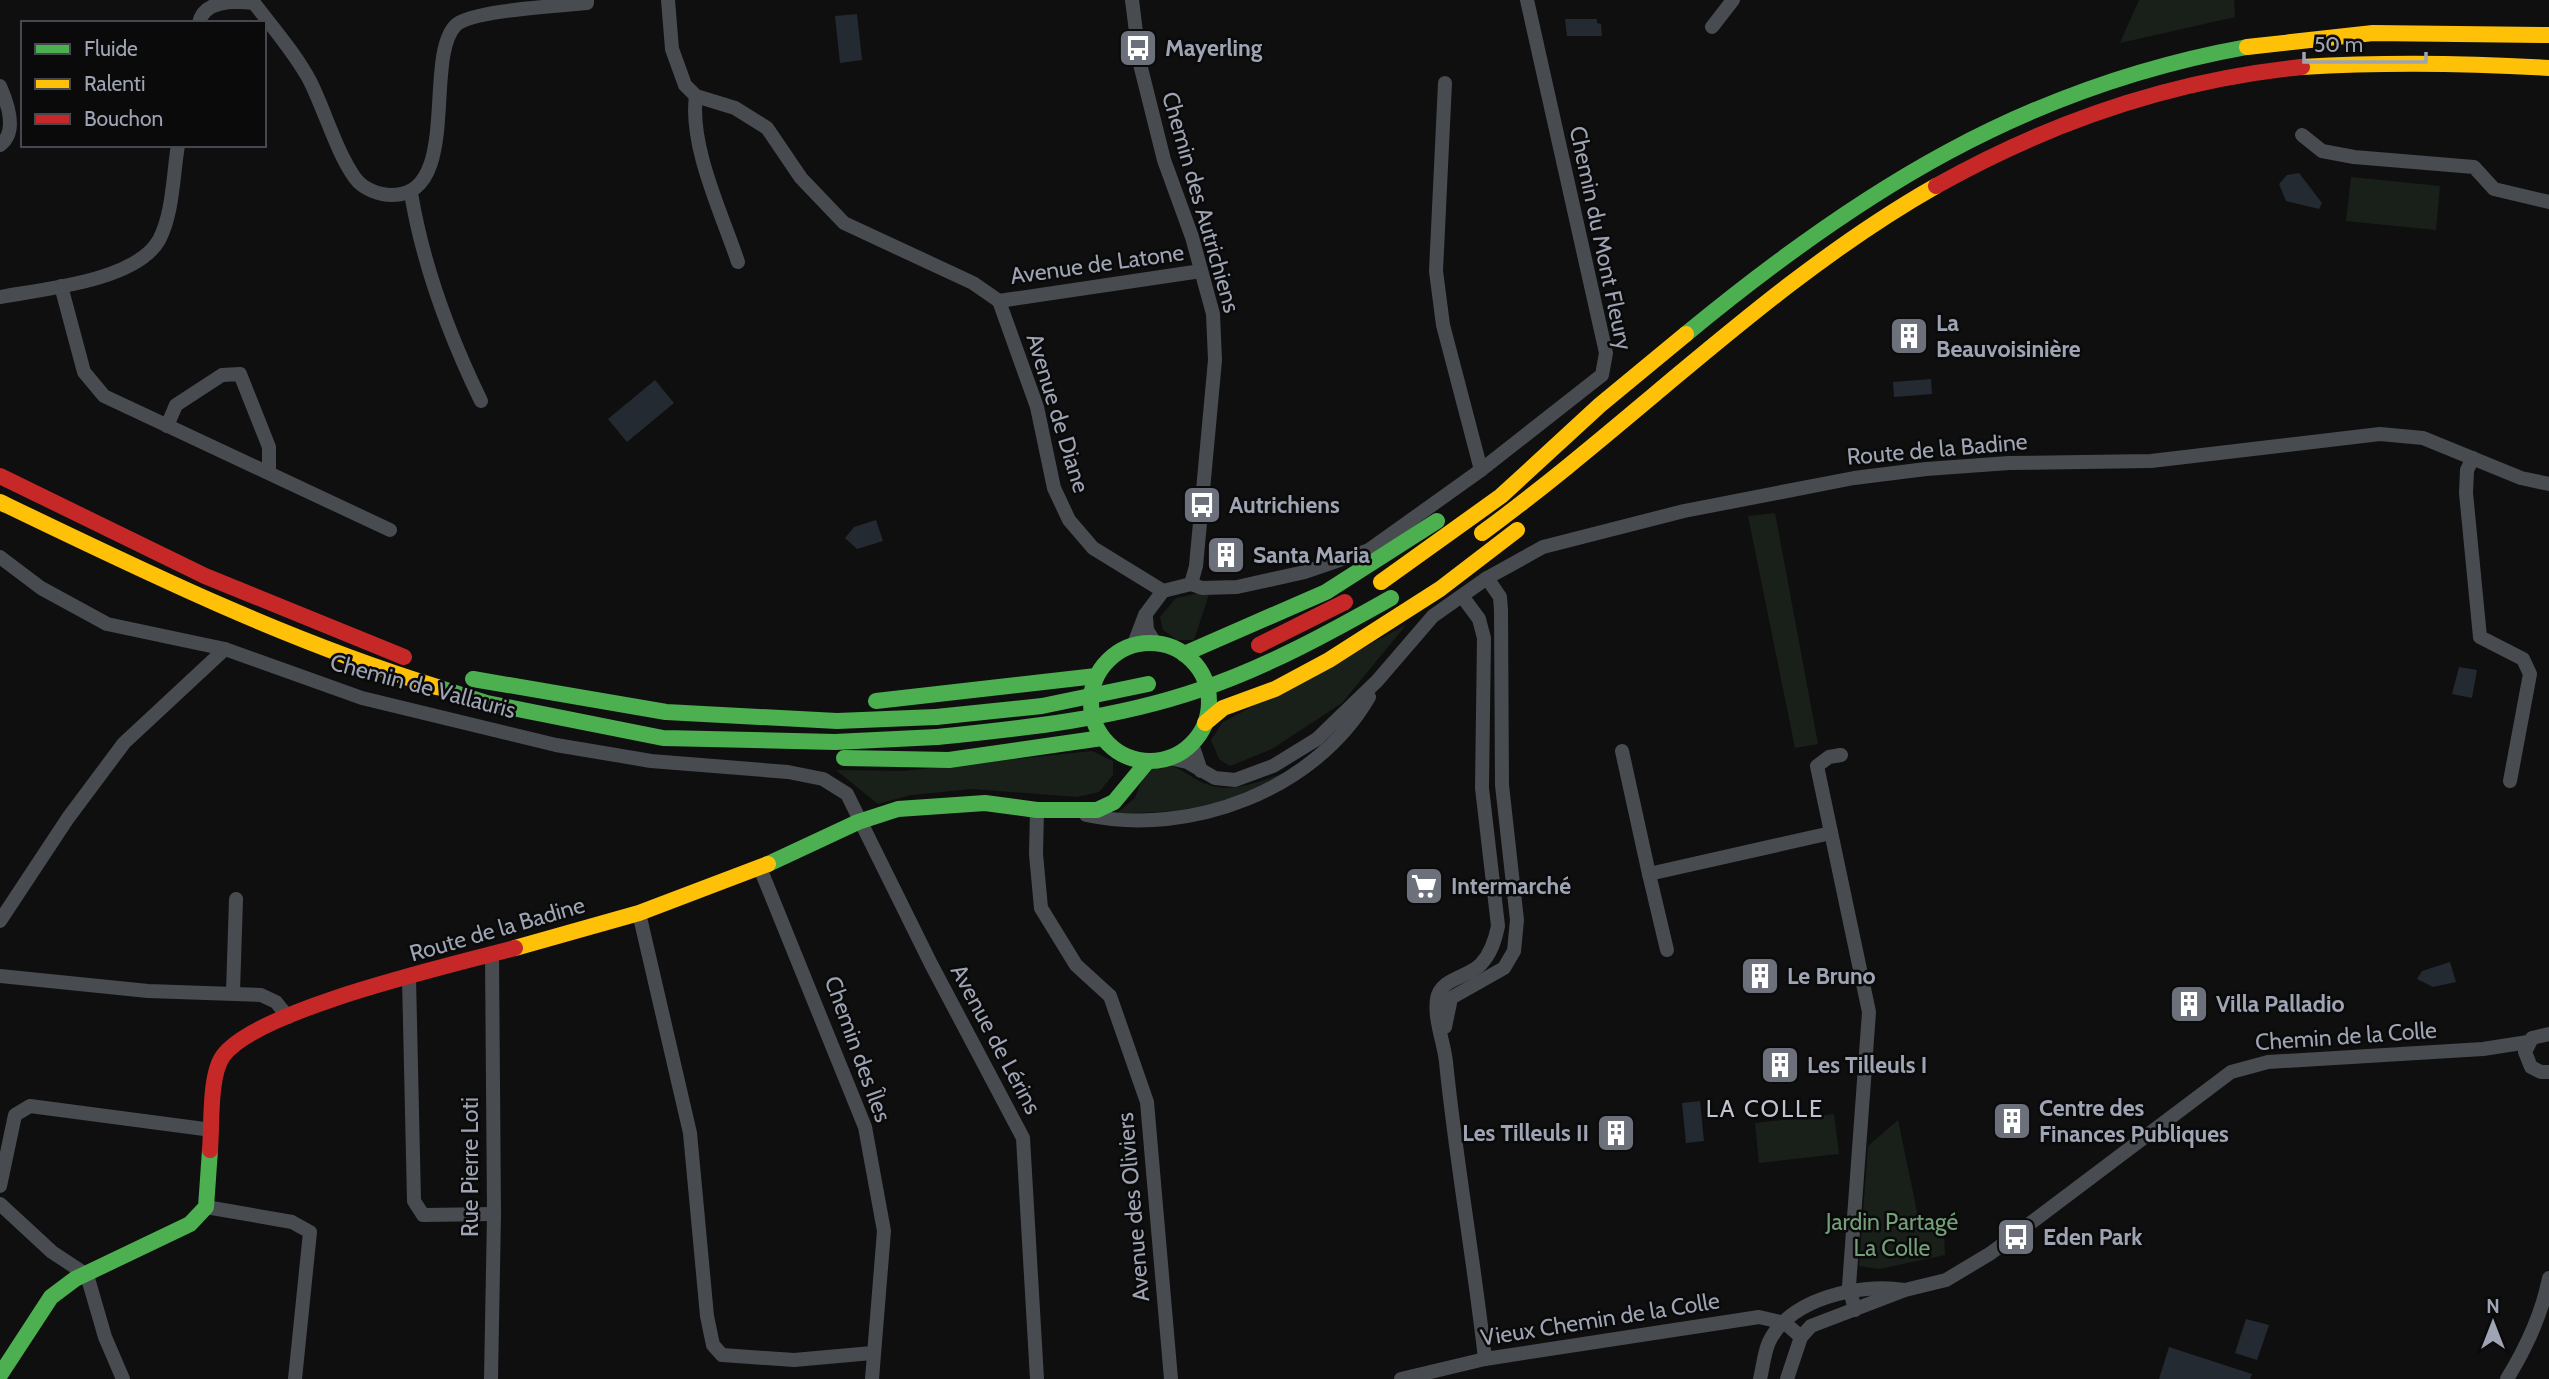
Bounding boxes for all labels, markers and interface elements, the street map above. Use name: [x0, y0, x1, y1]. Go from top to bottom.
legend: [21, 21, 266, 147]
scale bar: [2304, 21, 2426, 65]
bus stop icon: Mayerling: [1117, 27, 1159, 69]
text: 50 m: [2314, 32, 2363, 57]
place label: Mayerling: [1165, 34, 1263, 62]
text: Fluide: [84, 36, 138, 61]
text: Ralenti: [84, 71, 145, 96]
street label: Chemin des Autrichiens: [1156, 88, 1246, 316]
text: Bouchon: [84, 106, 163, 131]
street label: Chemin du Mont Fleury: [1564, 123, 1638, 353]
street label: Avenue de Latone: [1008, 238, 1186, 290]
place label: La Beauvoisinière: [1936, 309, 2081, 363]
building icon: La Beauvoisinière: [1888, 315, 1930, 357]
street label: Avenue de Diane: [1021, 330, 1096, 496]
street label: Route de la Badine: [1846, 427, 2029, 471]
bus stop icon: Autrichiens: [1181, 484, 1223, 526]
place label: Autrichiens: [1229, 491, 1340, 519]
building icon: Santa Maria: [1205, 534, 1247, 576]
place label: Santa Maria: [1253, 541, 1370, 569]
street label: Chemin de Vallauris: [327, 648, 519, 724]
supermarket icon: Intermarché: [1403, 865, 1445, 907]
place label: Intermarché: [1451, 872, 1571, 900]
street label: Route de la Badine: [406, 891, 588, 967]
building icon: Le Bruno: [1739, 955, 1781, 997]
street label: Avenue de Lérins: [945, 959, 1047, 1119]
place label: Le Bruno: [1787, 962, 1876, 990]
street label: Chemin des Îles: [819, 972, 897, 1126]
building icon: Villa Palladio: [2168, 983, 2210, 1025]
place label: Villa Palladio: [2216, 990, 2345, 1018]
street label: Chemin de la Colle: [2254, 1016, 2438, 1056]
building icon: Les Tilleuls I: [1759, 1044, 1801, 1086]
place label: Les Tilleuls I: [1807, 1051, 1927, 1079]
district label: LA COLLE: [1706, 1094, 1824, 1123]
place label: Centre des Finances Publiques: [2039, 1094, 2229, 1148]
street label: Rue Pierre Loti: [456, 1097, 484, 1237]
building icon: Centre des Finances Publiques: [1991, 1100, 2033, 1142]
street label: Avenue des Oliviers: [1111, 1111, 1155, 1303]
building icon: Les Tilleuls II: [1595, 1112, 1637, 1154]
place label: Les Tilleuls II: [1462, 1119, 1589, 1147]
park label: Jardin Partagé La Colle: [1825, 1208, 1958, 1262]
bus stop icon: Eden Park: [1995, 1216, 2037, 1258]
place label: Eden Park: [2043, 1223, 2143, 1251]
street label: Vieux Chemin de la Colle: [1478, 1286, 1722, 1352]
north arrow: [2458, 1288, 2528, 1358]
text: N: [2486, 1295, 2500, 1318]

